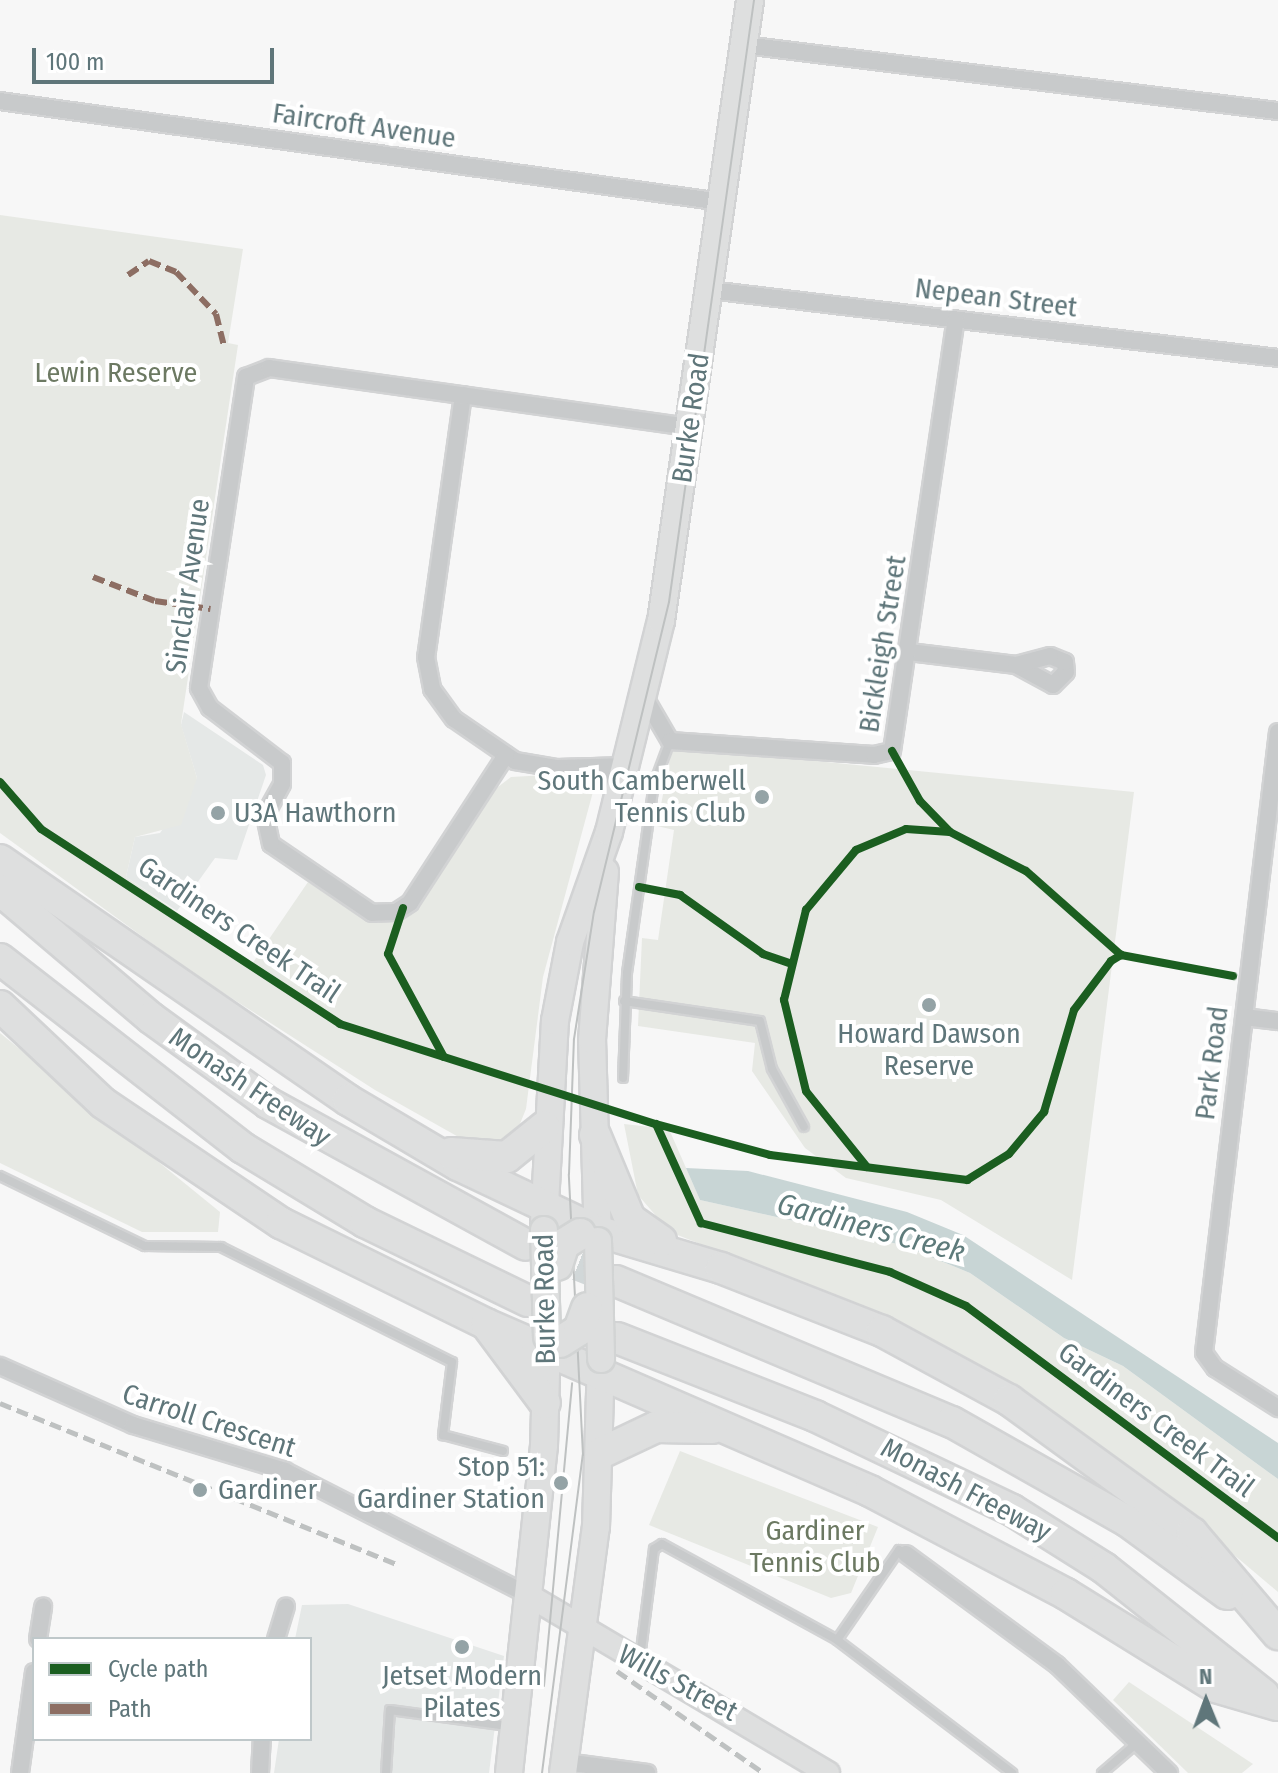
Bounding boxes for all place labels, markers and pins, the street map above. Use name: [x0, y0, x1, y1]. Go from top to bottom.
place label: South Camberwell Tennis Club: [538, 764, 746, 830]
marker: South Camberwell Tennis Club: [753, 788, 771, 806]
place label: U3A Hawthorn: [234, 796, 396, 830]
marker: U3A Hawthorn: [209, 804, 227, 822]
marker: Howard Dawson Reserve: [920, 996, 938, 1014]
place label: Howard Dawson Reserve: [837, 1017, 1021, 1083]
place label: Stop 51: Gardiner Station: [357, 1450, 545, 1516]
place label: Gardiner: [218, 1473, 317, 1507]
marker: Stop 51: Gardiner Station: [552, 1474, 570, 1492]
marker: Gardiner: [189, 1479, 211, 1501]
marker: Jetset Modern Pilates: [453, 1638, 471, 1656]
place label: Jetset Modern Pilates: [382, 1659, 542, 1725]

